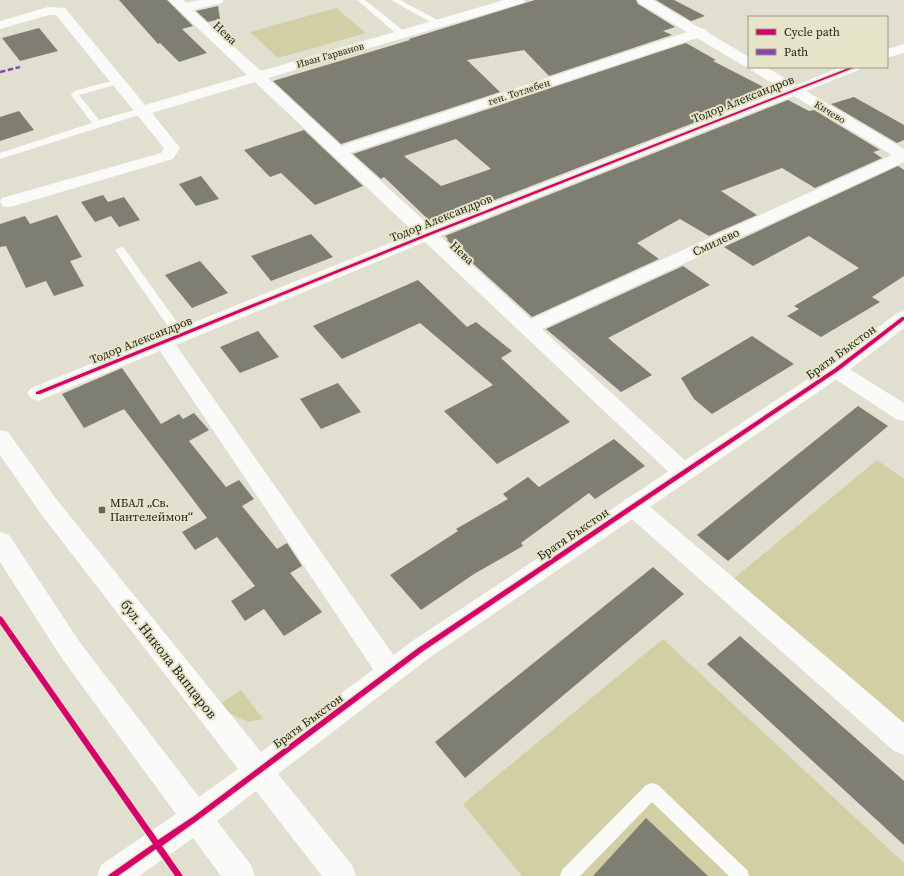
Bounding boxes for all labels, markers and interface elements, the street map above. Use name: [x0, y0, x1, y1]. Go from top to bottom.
legend: [748, 16, 888, 68]
street label: Нева: [209, 18, 241, 49]
text: Cycle path: [784, 24, 840, 40]
street label: Иван Гарванов: [295, 39, 365, 71]
text: Path: [784, 44, 808, 60]
street label: Тодор Александров: [689, 71, 797, 127]
street label: ген. Тотлебен: [486, 76, 552, 108]
street label: Кичево: [812, 98, 848, 127]
street label: Тодор Александров: [387, 190, 495, 246]
street label: Смилево: [690, 224, 742, 260]
street label: Нева: [446, 238, 478, 269]
street label: Тодор Александров: [87, 312, 195, 368]
street label: Братя Бъкстон: [803, 321, 880, 383]
place label: МБАЛ „Св. Пантелеймон“: [110, 495, 193, 525]
street label: Братя Бъкстон: [534, 504, 612, 564]
marker: МБАЛ „Св. Пантелеймон“: [97, 505, 107, 515]
street label: бул. Никола Вапцаров: [116, 595, 222, 723]
street label: Братя Бъкстон: [270, 690, 347, 752]

